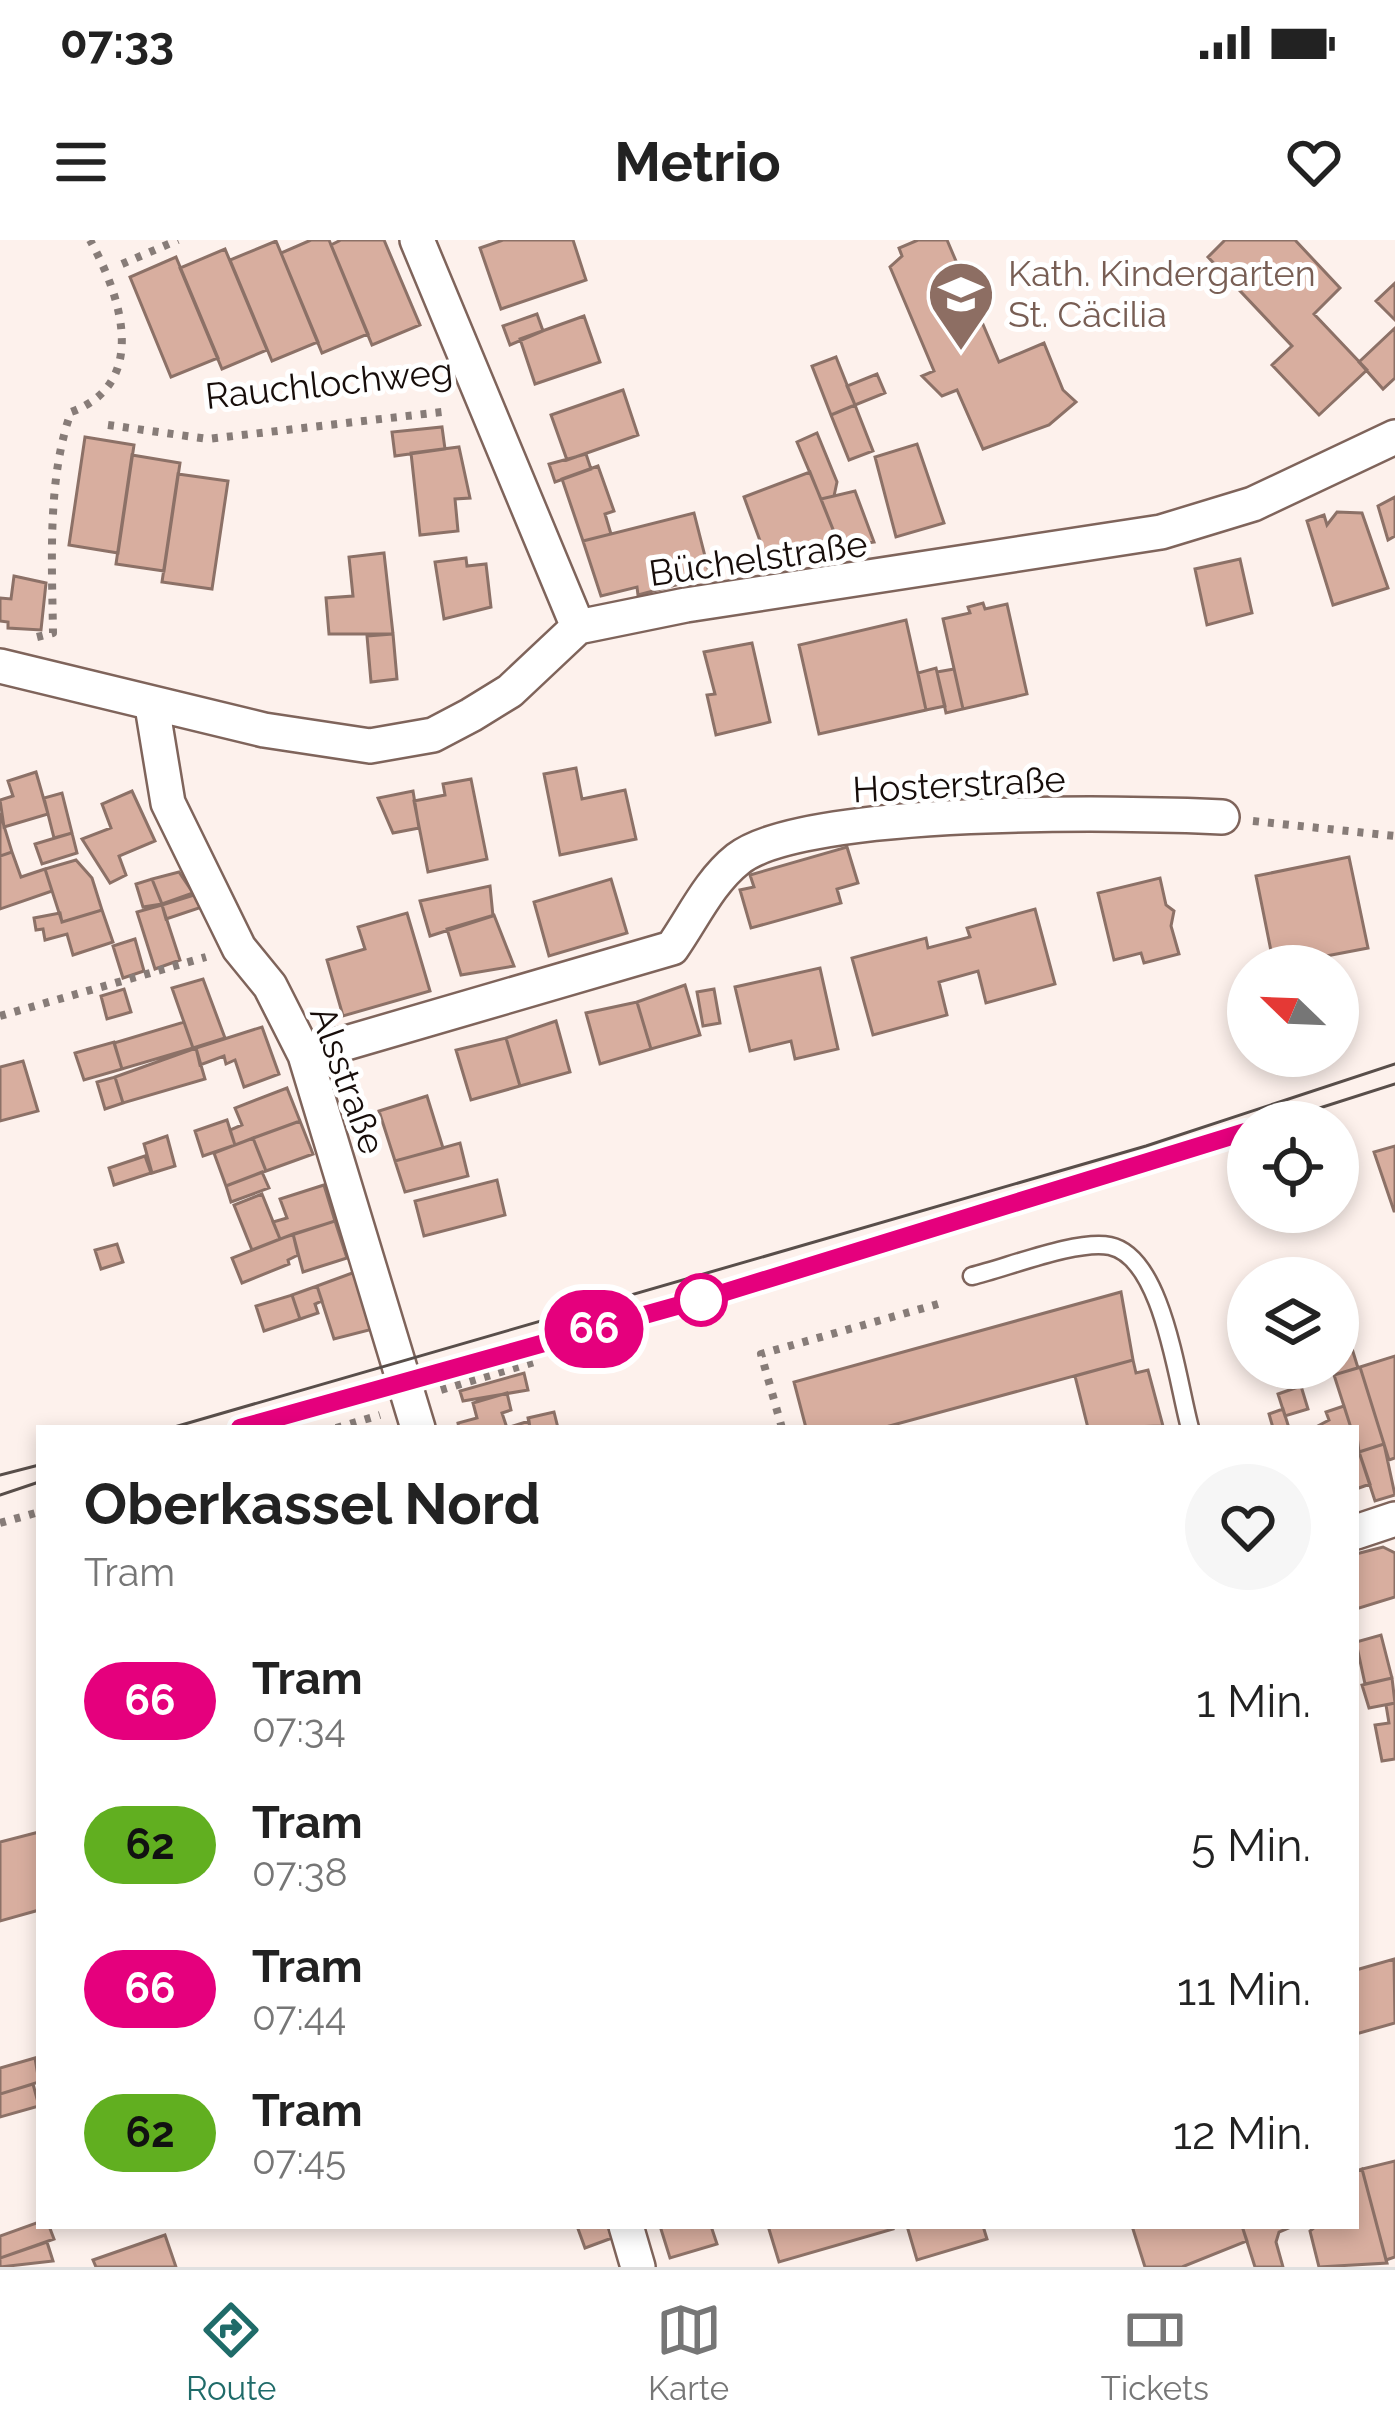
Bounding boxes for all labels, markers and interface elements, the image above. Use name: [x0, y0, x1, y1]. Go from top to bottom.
text: 07:33: [60, 16, 174, 69]
icon: menu: [48, 129, 114, 195]
icon: heart: [1281, 129, 1347, 195]
text: Metrio: [614, 130, 781, 194]
place label: Kath. Kindergarten St. Cäcilia: [1008, 252, 1316, 335]
school or university icon: Kath. Kindergarten St. Cäcilia: [926, 259, 996, 353]
street label: Rauchlochweg: [203, 349, 455, 417]
street label: Büchelstraße: [646, 522, 870, 594]
street label: Hosterstraße: [851, 757, 1067, 811]
north arrow: [1227, 945, 1359, 1077]
map controls: [1227, 945, 1359, 1389]
street label: Alsstraße: [302, 1000, 394, 1160]
button: locate: [1227, 1101, 1359, 1233]
button: layers: [1227, 1257, 1359, 1389]
unlabelled marker: [676, 1275, 726, 1325]
line badge: 66: [540, 1290, 648, 1368]
text: 66: [569, 1304, 620, 1353]
button: heart: [1185, 1464, 1311, 1590]
text: Oberkassel Nord: [84, 1470, 540, 1537]
text: Tram: [84, 1549, 175, 1595]
text: Tram: [252, 1652, 363, 1705]
text: 1 Min.: [1196, 1675, 1311, 1728]
text: 66: [125, 1676, 176, 1725]
text: 07:34: [252, 1705, 346, 1751]
text: Tram: [252, 1796, 363, 1849]
text: 5 Min.: [1191, 1819, 1311, 1872]
text: 62: [125, 1820, 175, 1869]
text: 07:38: [252, 1849, 348, 1895]
text: Tram: [252, 1940, 363, 1993]
text: 11 Min.: [1177, 1963, 1311, 2016]
text: 66: [125, 1964, 176, 2013]
text: 07:44: [252, 1993, 346, 2039]
text: Tram: [252, 2084, 363, 2137]
text: 12 Min.: [1173, 2107, 1311, 2160]
text: 62: [125, 2108, 175, 2157]
text: 07:45: [252, 2137, 346, 2183]
tab: Route: [186, 2297, 276, 2408]
tab: Karte: [648, 2297, 729, 2408]
tab: Tickets: [1101, 2297, 1209, 2408]

